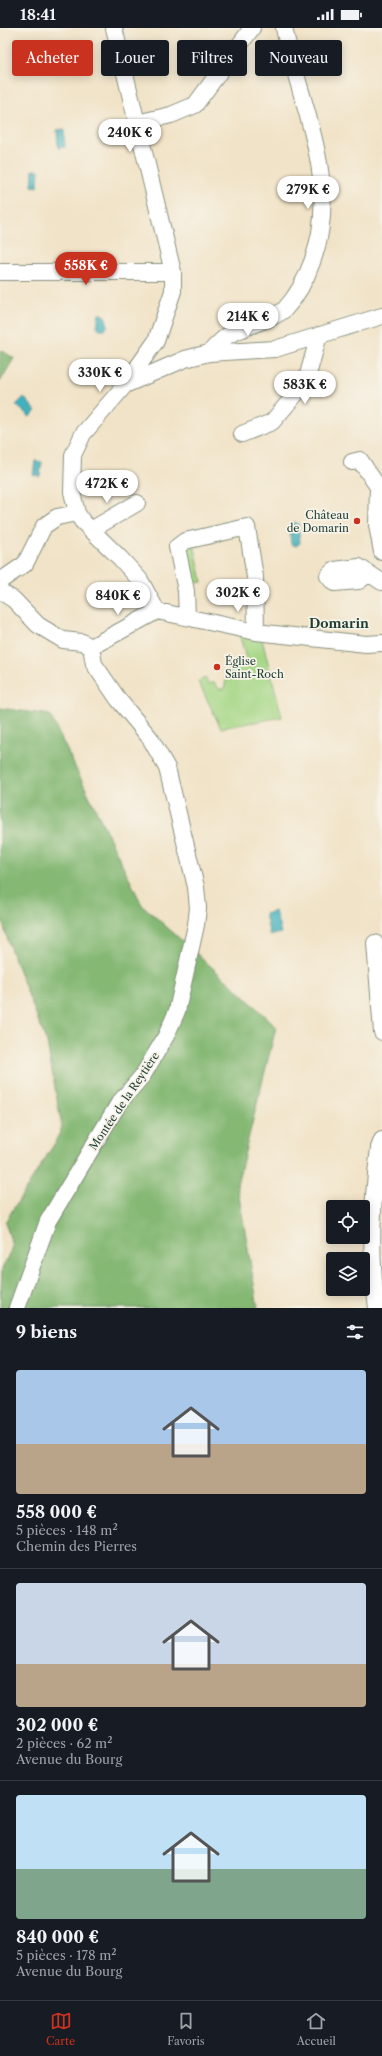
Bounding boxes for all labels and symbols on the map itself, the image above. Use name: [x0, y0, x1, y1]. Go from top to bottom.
pin: 240K €: [97, 119, 163, 153]
pin: 279K €: [275, 176, 341, 210]
pin: 558K €: [53, 252, 119, 286]
pin: 214K €: [215, 303, 281, 337]
pin: 330K €: [67, 359, 133, 393]
pin: 583K €: [272, 371, 338, 405]
pin: 472K €: [74, 470, 140, 504]
place label: Château de Domarin: [287, 508, 349, 535]
marker: Château de Domarin: [352, 516, 362, 526]
pin: 302K €: [205, 579, 271, 613]
pin: 840K €: [85, 582, 151, 616]
district label: Domarin: [309, 615, 369, 631]
place label: Église Saint-Roch: [225, 654, 284, 681]
marker: Église Saint-Roch: [212, 662, 222, 672]
street label: Montée de la Reytière: [86, 1049, 162, 1153]

